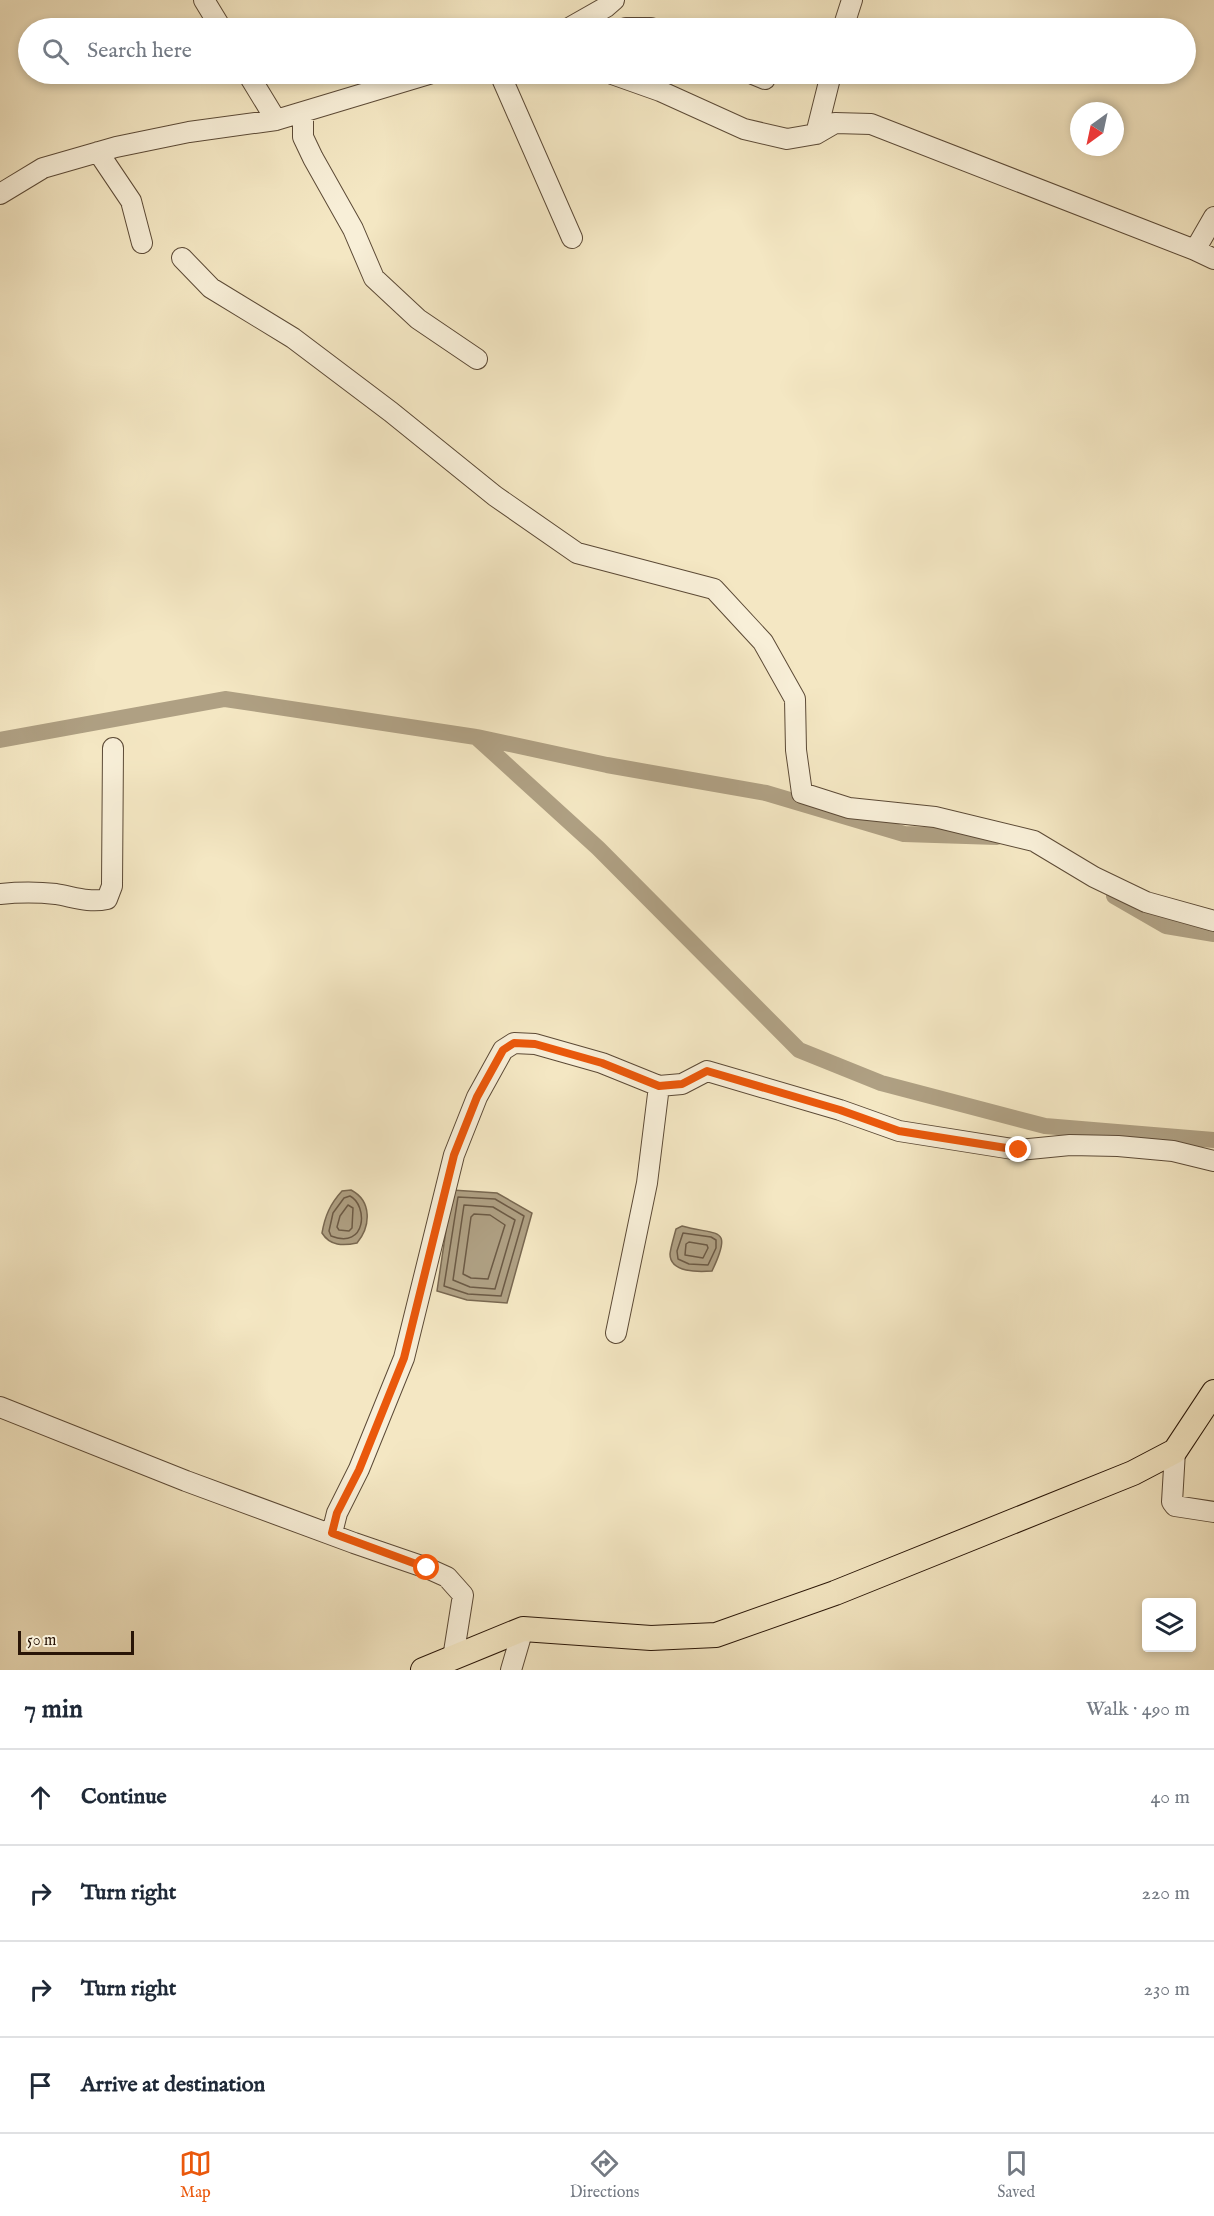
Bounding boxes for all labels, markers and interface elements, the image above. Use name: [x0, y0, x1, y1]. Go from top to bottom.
search box: [18, 18, 1196, 84]
icon: search: [39, 35, 72, 68]
text: Search here: [87, 37, 192, 65]
north arrow: [1070, 102, 1124, 156]
route end: [1005, 1136, 1031, 1162]
route start: [413, 1554, 439, 1580]
map controls: [1142, 1598, 1196, 1652]
button: layers: [1142, 1598, 1196, 1652]
scale bar: [18, 1628, 134, 1656]
text: 50 m: [27, 1631, 56, 1651]
text: 7 min: [24, 1693, 83, 1726]
text: Walk · 490 m: [1086, 1697, 1190, 1722]
icon: ahead: [24, 1781, 57, 1814]
text: Continue: [81, 1783, 167, 1811]
text: 40 m: [1151, 1785, 1190, 1810]
icon: right: [24, 1877, 57, 1910]
text: Turn right: [81, 1879, 176, 1907]
text: 220 m: [1142, 1881, 1190, 1906]
icon: right: [24, 1973, 57, 2006]
text: Turn right: [81, 1975, 176, 2003]
text: 230 m: [1144, 1977, 1190, 2002]
icon: arrive: [24, 2069, 57, 2102]
text: Arrive at destination: [81, 2071, 265, 2099]
tab: Map: [179, 2147, 212, 2203]
tab: Directions: [570, 2147, 639, 2203]
tab: Saved: [997, 2147, 1035, 2203]

